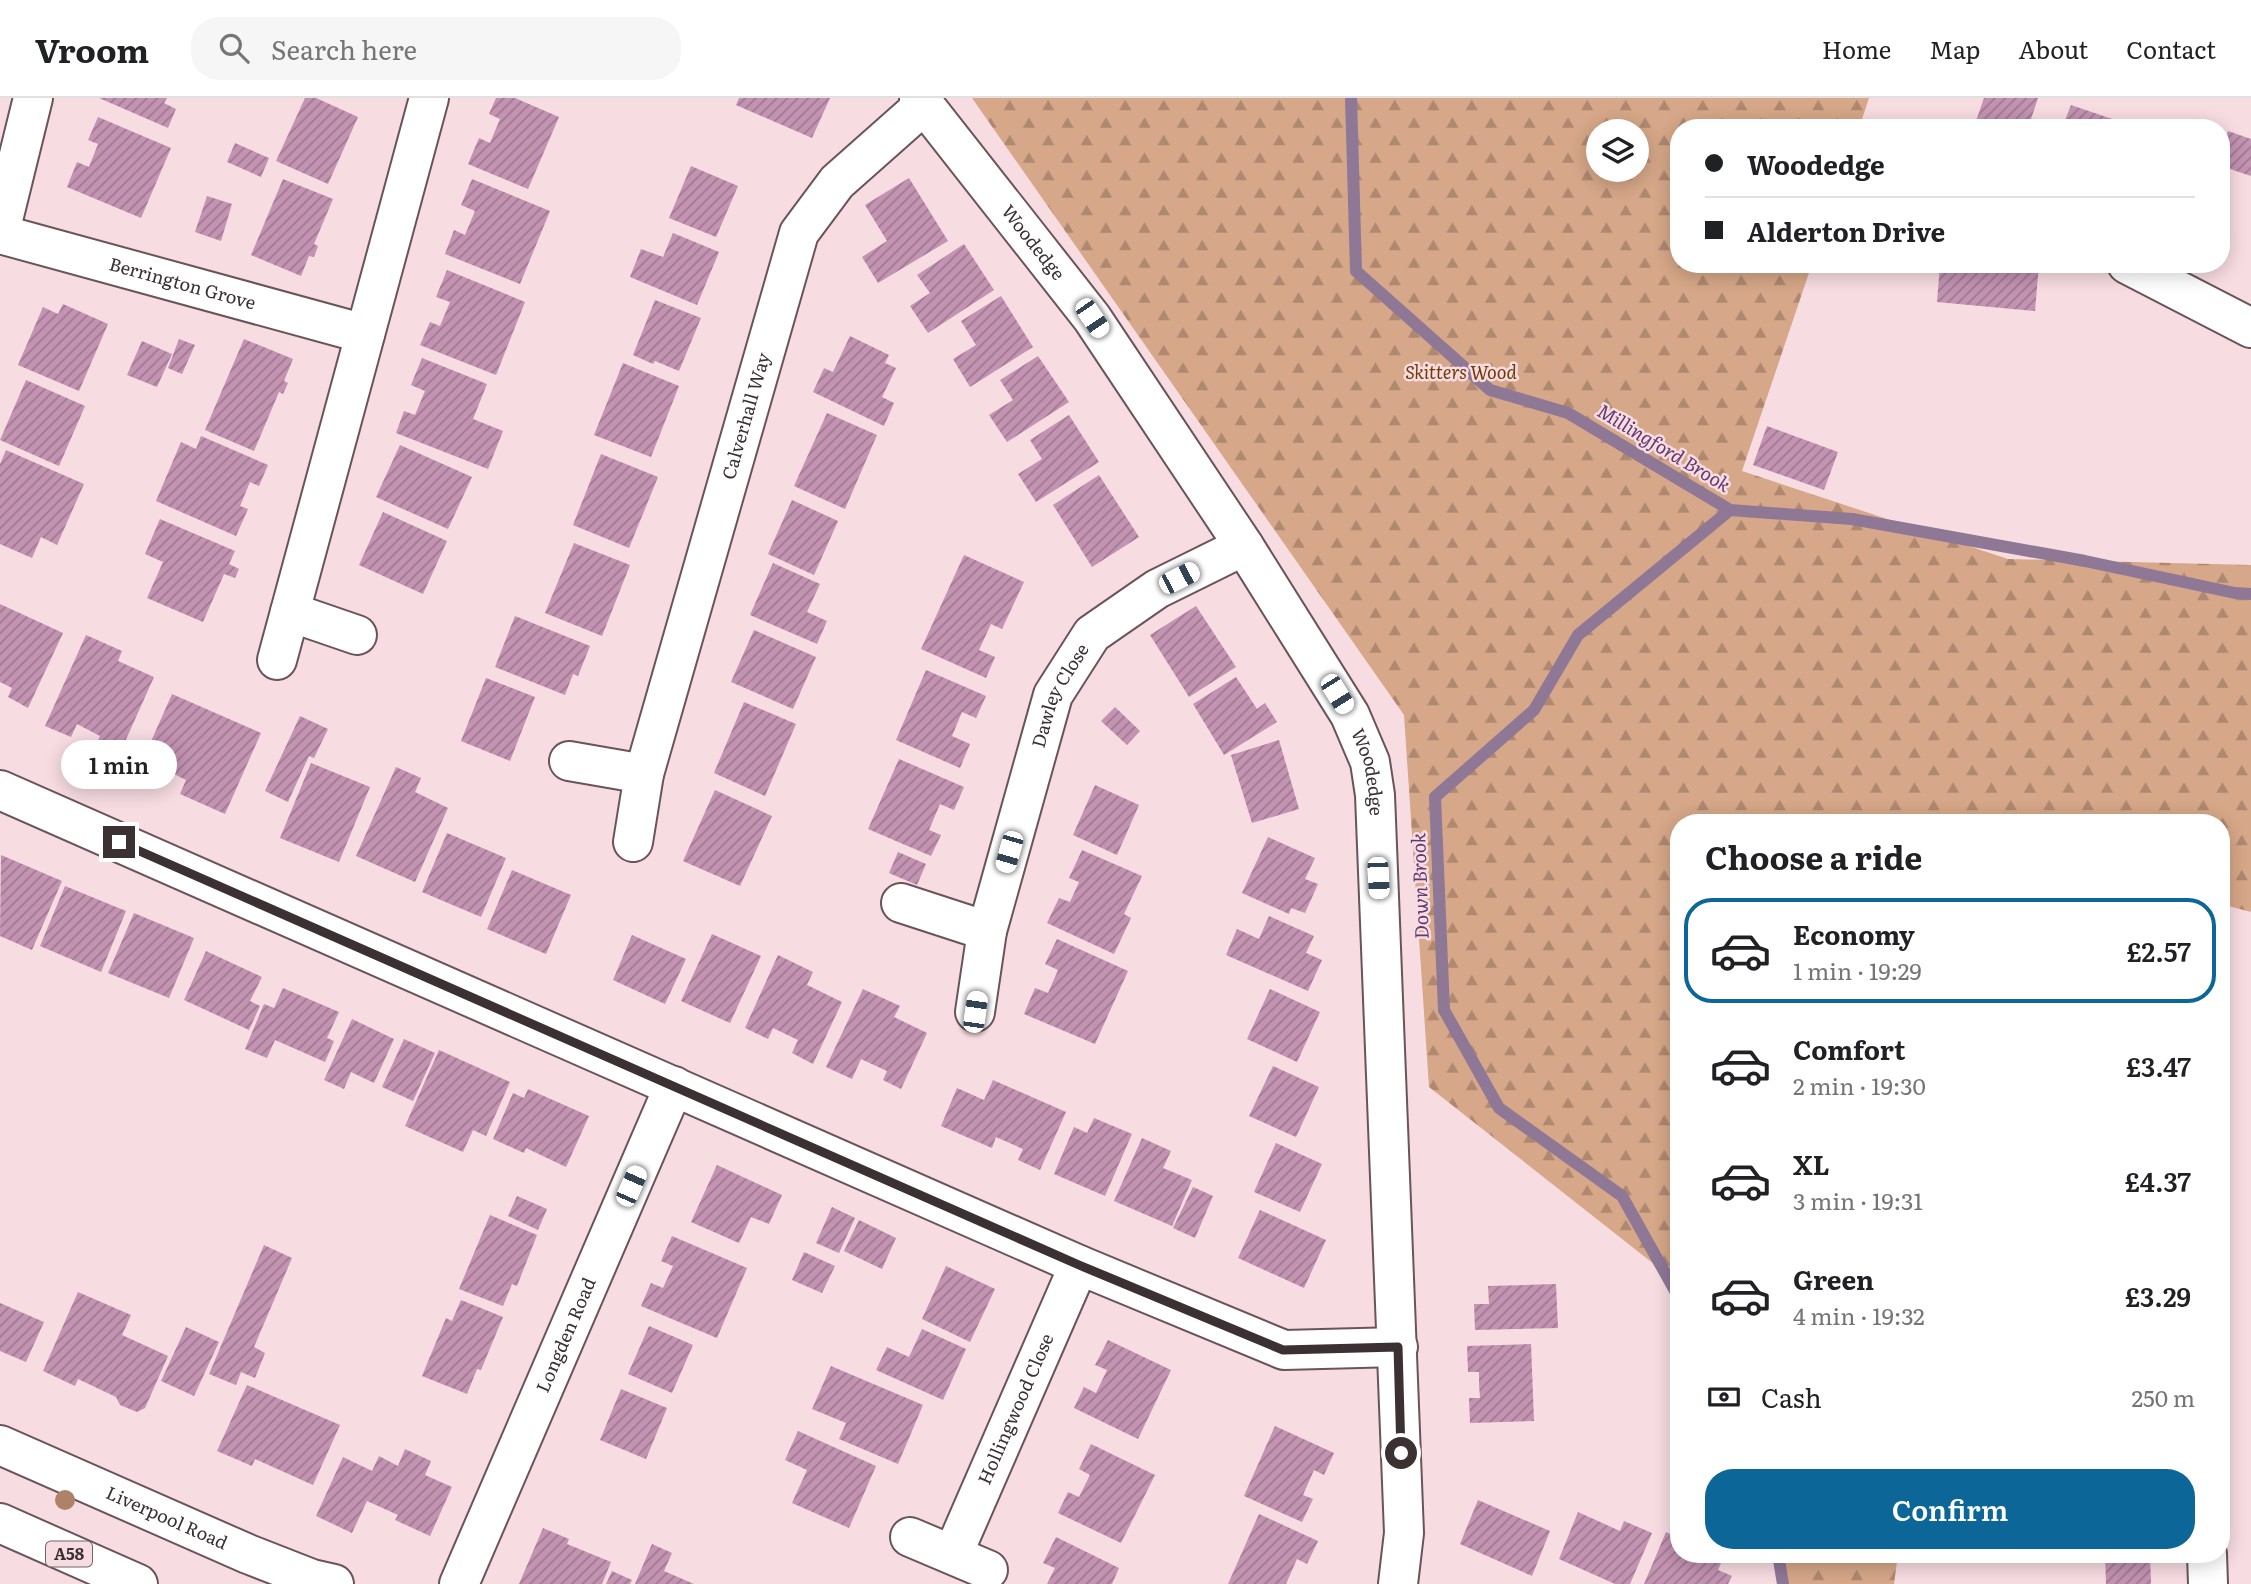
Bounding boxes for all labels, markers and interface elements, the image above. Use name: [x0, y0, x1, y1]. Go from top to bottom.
search box: [191, 17, 681, 80]
text: Vroom: [35, 24, 149, 73]
icon: search: [215, 29, 253, 67]
text: Search here: [271, 29, 417, 68]
text: Home: [1822, 31, 1891, 66]
text: Map: [1929, 31, 1980, 66]
text: About: [2018, 31, 2088, 66]
text: Contact: [2126, 31, 2216, 66]
map controls: [1586, 119, 1649, 182]
button: layers: [1586, 119, 1649, 182]
text: Woodedge: [1747, 144, 1885, 183]
street label: Woodedge: [996, 198, 1072, 285]
text: Alderton Drive: [1747, 211, 1945, 250]
street label: Berrington Grove: [106, 250, 259, 315]
car: [1072, 295, 1113, 341]
street label: Calverhall Way: [714, 349, 776, 482]
park label: Skitters Wood: [1405, 358, 1517, 385]
water label: Millingford Brook: [1593, 396, 1737, 498]
car: [1156, 559, 1203, 597]
street label: Dawley Close: [1024, 638, 1095, 751]
car: [1317, 671, 1358, 717]
street label: Woodedge: [1345, 724, 1391, 816]
callout: 1 min: [61, 740, 177, 790]
text: 1 min: [89, 747, 149, 781]
route end: [103, 826, 135, 858]
car: [994, 829, 1025, 875]
water label: Down Brook: [1403, 832, 1435, 940]
text: Choose a ride: [1705, 832, 1922, 880]
car: [1367, 856, 1390, 900]
text: Economy: [1793, 914, 1915, 953]
icon: car: [1709, 919, 1772, 982]
text: £2.57: [2126, 931, 2191, 970]
text: 1 min · 19:29: [1793, 953, 1922, 987]
car: [962, 990, 989, 1034]
text: Comfort: [1793, 1029, 1905, 1068]
icon: car: [1709, 1034, 1772, 1097]
text: £3.47: [2126, 1046, 2191, 1085]
text: 2 min · 19:30: [1793, 1068, 1926, 1102]
text: XL: [1793, 1144, 1830, 1183]
icon: car: [1709, 1149, 1772, 1212]
text: £4.37: [2125, 1161, 2191, 1200]
car: [613, 1163, 650, 1209]
text: 3 min · 19:31: [1793, 1183, 1923, 1217]
text: Green: [1793, 1259, 1874, 1298]
icon: car: [1709, 1264, 1772, 1327]
street label: Longden Road: [528, 1273, 602, 1396]
text: £3.29: [2125, 1276, 2191, 1315]
text: 4 min · 19:32: [1793, 1298, 1925, 1332]
street label: Hollingwood Close: [970, 1329, 1060, 1488]
text: Cash: [1761, 1377, 1822, 1416]
icon: cash: [1705, 1378, 1743, 1416]
text: 250 m: [2131, 1380, 2195, 1414]
route start: [1385, 1437, 1417, 1469]
button: Confirm: [1705, 1469, 2195, 1549]
street label: Liverpool Road: [102, 1478, 232, 1555]
road number: A58: [46, 1542, 92, 1566]

